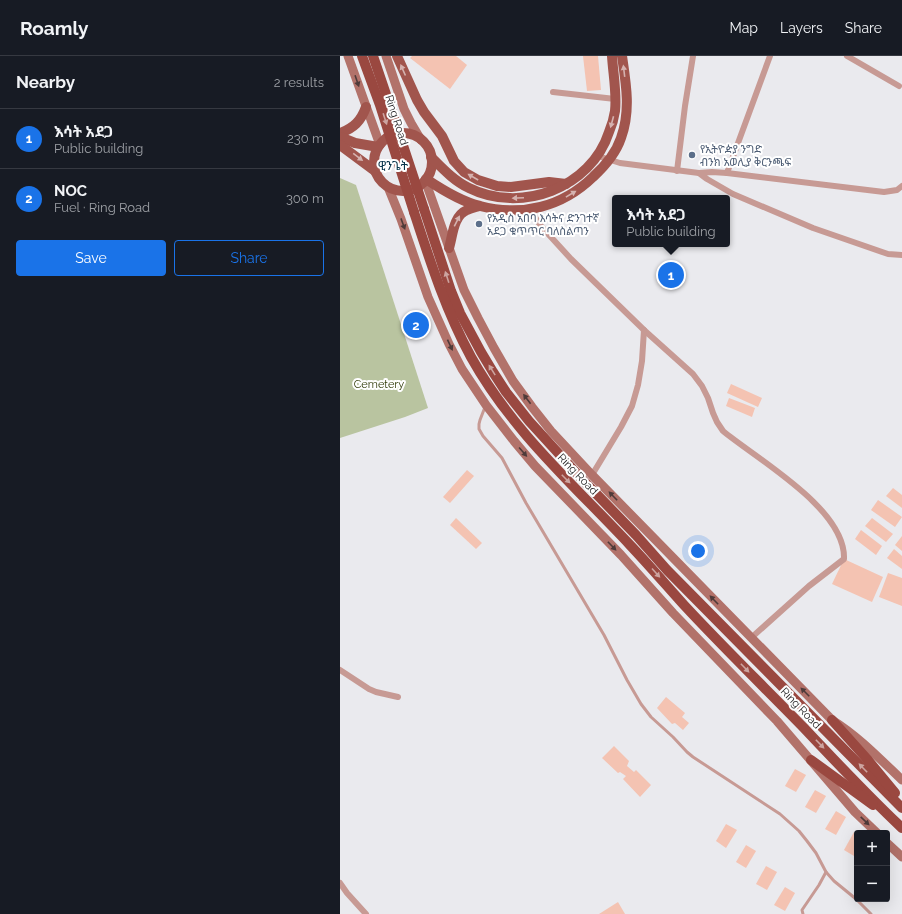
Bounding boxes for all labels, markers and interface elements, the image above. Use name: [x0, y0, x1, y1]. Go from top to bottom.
text: Roamly: [20, 17, 88, 39]
text: Map: [730, 20, 758, 36]
text: Layers: [780, 20, 823, 36]
text: Share: [845, 20, 882, 36]
one-way arrow: [400, 64, 406, 75]
one-way arrow: [621, 65, 627, 77]
text: Nearby: [16, 72, 75, 92]
text: 2 results: [274, 75, 324, 90]
one-way arrow: [354, 76, 360, 88]
street label: Ring Road: [382, 93, 411, 147]
one-way arrow: [382, 113, 388, 125]
one-way arrow: [609, 117, 615, 129]
text: እሳት አደጋ: [54, 123, 113, 141]
text: 1: [26, 131, 32, 146]
text: 230 m: [287, 131, 324, 146]
text: Public building: [54, 141, 143, 156]
place label: የኢትዮዽያ ንግድ ብንክ አወሊያ ቅርንጫፍ: [700, 143, 791, 169]
marker: የኢትዮዽያ ንግድ ብንክ አወሊያ ቅርንጫፍ: [687, 150, 697, 160]
one-way arrow: [352, 153, 363, 162]
district label: ዊንጌት: [378, 159, 409, 173]
one-way arrow: [467, 173, 479, 180]
text: NOC: [54, 182, 87, 200]
one-way arrow: [565, 190, 577, 197]
text: 2: [25, 191, 33, 206]
text: 300 m: [286, 191, 324, 206]
one-way arrow: [512, 194, 524, 201]
popup: [612, 195, 730, 247]
text: Fuel · Ring Road: [54, 200, 150, 215]
text: እሳት አደጋ: [626, 206, 686, 224]
place label: የአዲስ አበባ እሳትና ድንገተኛ አደጋ ቁጥጥር ባለስልጣን: [487, 212, 599, 238]
one-way arrow: [454, 215, 460, 227]
one-way arrow: [400, 218, 406, 230]
marker: የአዲስ አበባ እሳትና ድንገተኛ አደጋ ቁጥጥር ባለስልጣን: [474, 219, 484, 229]
text: Public building: [626, 224, 716, 239]
button: Save: [16, 240, 166, 276]
button: Share: [174, 240, 324, 276]
pin: 1: [658, 260, 684, 290]
one-way arrow: [444, 270, 450, 282]
pin: 2: [403, 310, 429, 340]
one-way arrow: [447, 339, 453, 350]
one-way arrow: [488, 364, 495, 376]
park label: Cemetery: [354, 378, 404, 391]
one-way arrow: [523, 394, 531, 405]
one-way arrow: [518, 446, 527, 457]
street label: Ring Road: [555, 451, 600, 498]
one-way arrow: [561, 474, 571, 484]
one-way arrow: [608, 491, 618, 501]
one-way arrow: [607, 541, 617, 551]
your location: [688, 541, 708, 561]
one-way arrow: [651, 568, 660, 579]
one-way arrow: [709, 595, 718, 605]
one-way arrow: [740, 663, 750, 673]
street label: Ring Road: [778, 685, 823, 732]
one-way arrow: [800, 687, 810, 697]
one-way arrow: [815, 739, 824, 749]
one-way arrow: [858, 763, 868, 773]
one-way arrow: [860, 816, 870, 826]
map controls: [854, 830, 890, 902]
button: +: [854, 830, 890, 866]
button: −: [854, 866, 890, 902]

